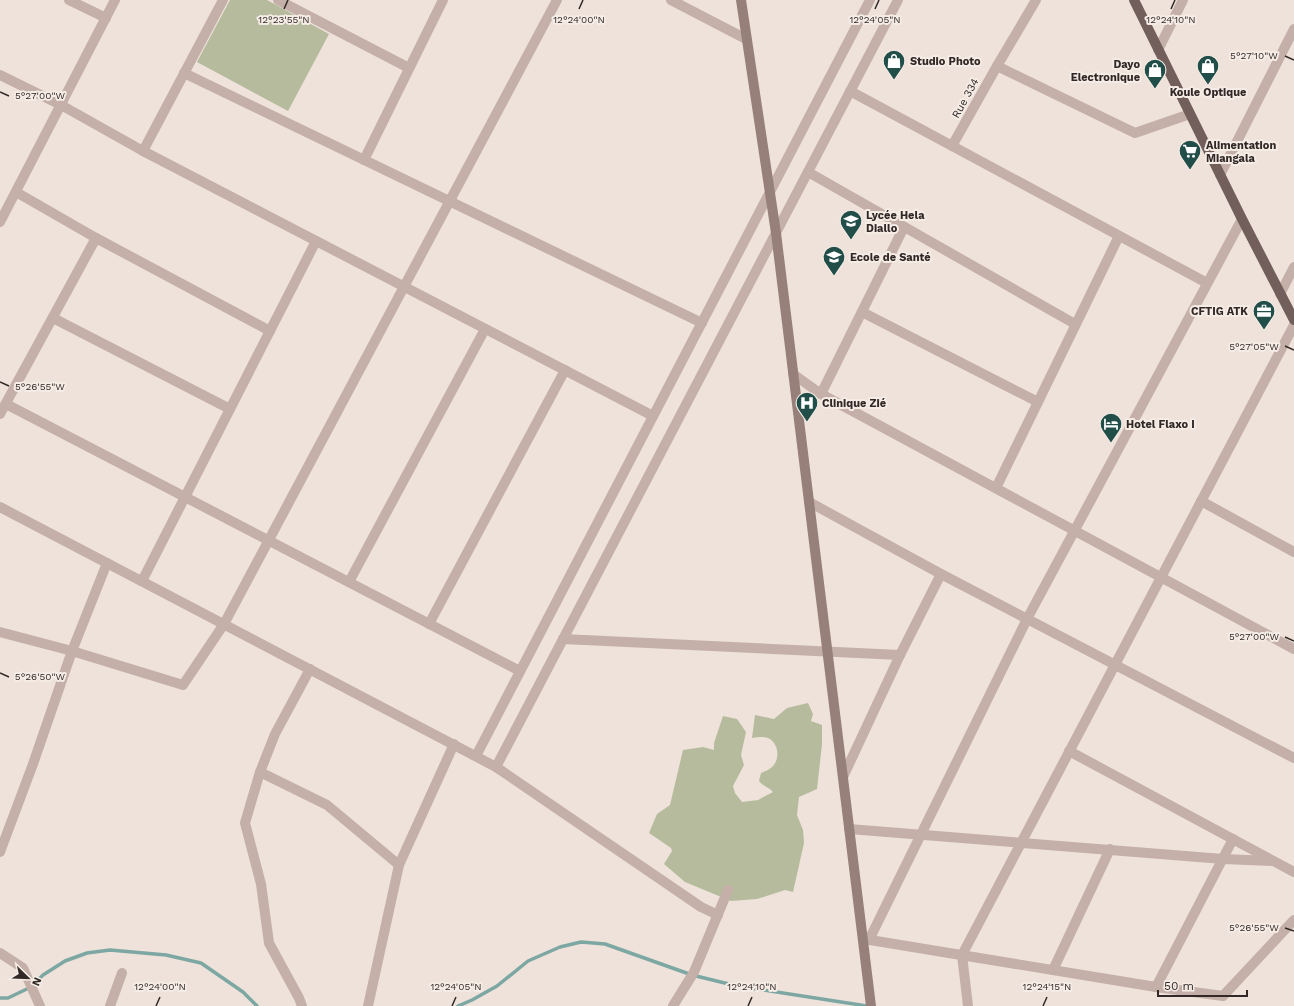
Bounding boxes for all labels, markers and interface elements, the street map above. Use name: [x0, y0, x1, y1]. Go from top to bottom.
text: 12°23'55"N: [258, 14, 310, 25]
text: 12°24'00"N: [553, 14, 605, 25]
text: 12°24'05"N: [849, 14, 901, 25]
text: 12°24'10"N: [1146, 14, 1196, 25]
shop icon: Studio Photo: [881, 48, 907, 81]
text: 5°27'10"W: [1230, 50, 1278, 61]
shop icon: Koule Optique: [1195, 53, 1221, 86]
place label: Studio Photo: [910, 55, 981, 68]
shop icon: Dayo Electronique: [1142, 57, 1168, 90]
place label: Dayo Electronique: [1071, 58, 1140, 84]
street label: Rue 334: [949, 76, 982, 120]
place label: Koule Optique: [1170, 86, 1246, 99]
text: 5°27'00"W: [15, 90, 65, 101]
supermarket icon: Alimentation Miangala: [1177, 138, 1203, 171]
place label: Alimentation Miangala: [1206, 139, 1276, 165]
school or university icon: Lycée Hela Diallo: [838, 208, 864, 241]
place label: Lycée Hela Diallo: [866, 209, 925, 235]
school or university icon: Ecole de Santé: [821, 244, 847, 277]
place label: Ecole de Santé: [850, 251, 931, 264]
office icon: CFTIG ATK: [1251, 298, 1277, 331]
place label: CFTIG ATK: [1191, 305, 1248, 318]
text: 5°27'05"W: [1229, 341, 1279, 352]
text: 5°26'55"W: [15, 381, 65, 392]
hospital icon: Clinique Zié: [794, 390, 820, 423]
place label: Clinique Zié: [822, 397, 886, 410]
hotel icon: Hotel Flaxo I: [1098, 411, 1124, 444]
place label: Hotel Flaxo I: [1126, 418, 1195, 431]
text: 5°27'00"W: [1229, 631, 1279, 642]
text: 5°26'50"W: [15, 671, 66, 682]
text: 5°26'55"W: [1229, 922, 1279, 933]
north arrow: [8, 958, 48, 998]
scale bar: [1158, 972, 1247, 998]
text: N: [29, 975, 44, 988]
text: 50 m: [1164, 979, 1194, 993]
text: 12°24'00"N: [134, 981, 186, 992]
text: 12°24'05"N: [430, 981, 482, 992]
text: 12°24'10"N: [727, 981, 777, 992]
text: 12°24'15"N: [1023, 981, 1071, 992]

